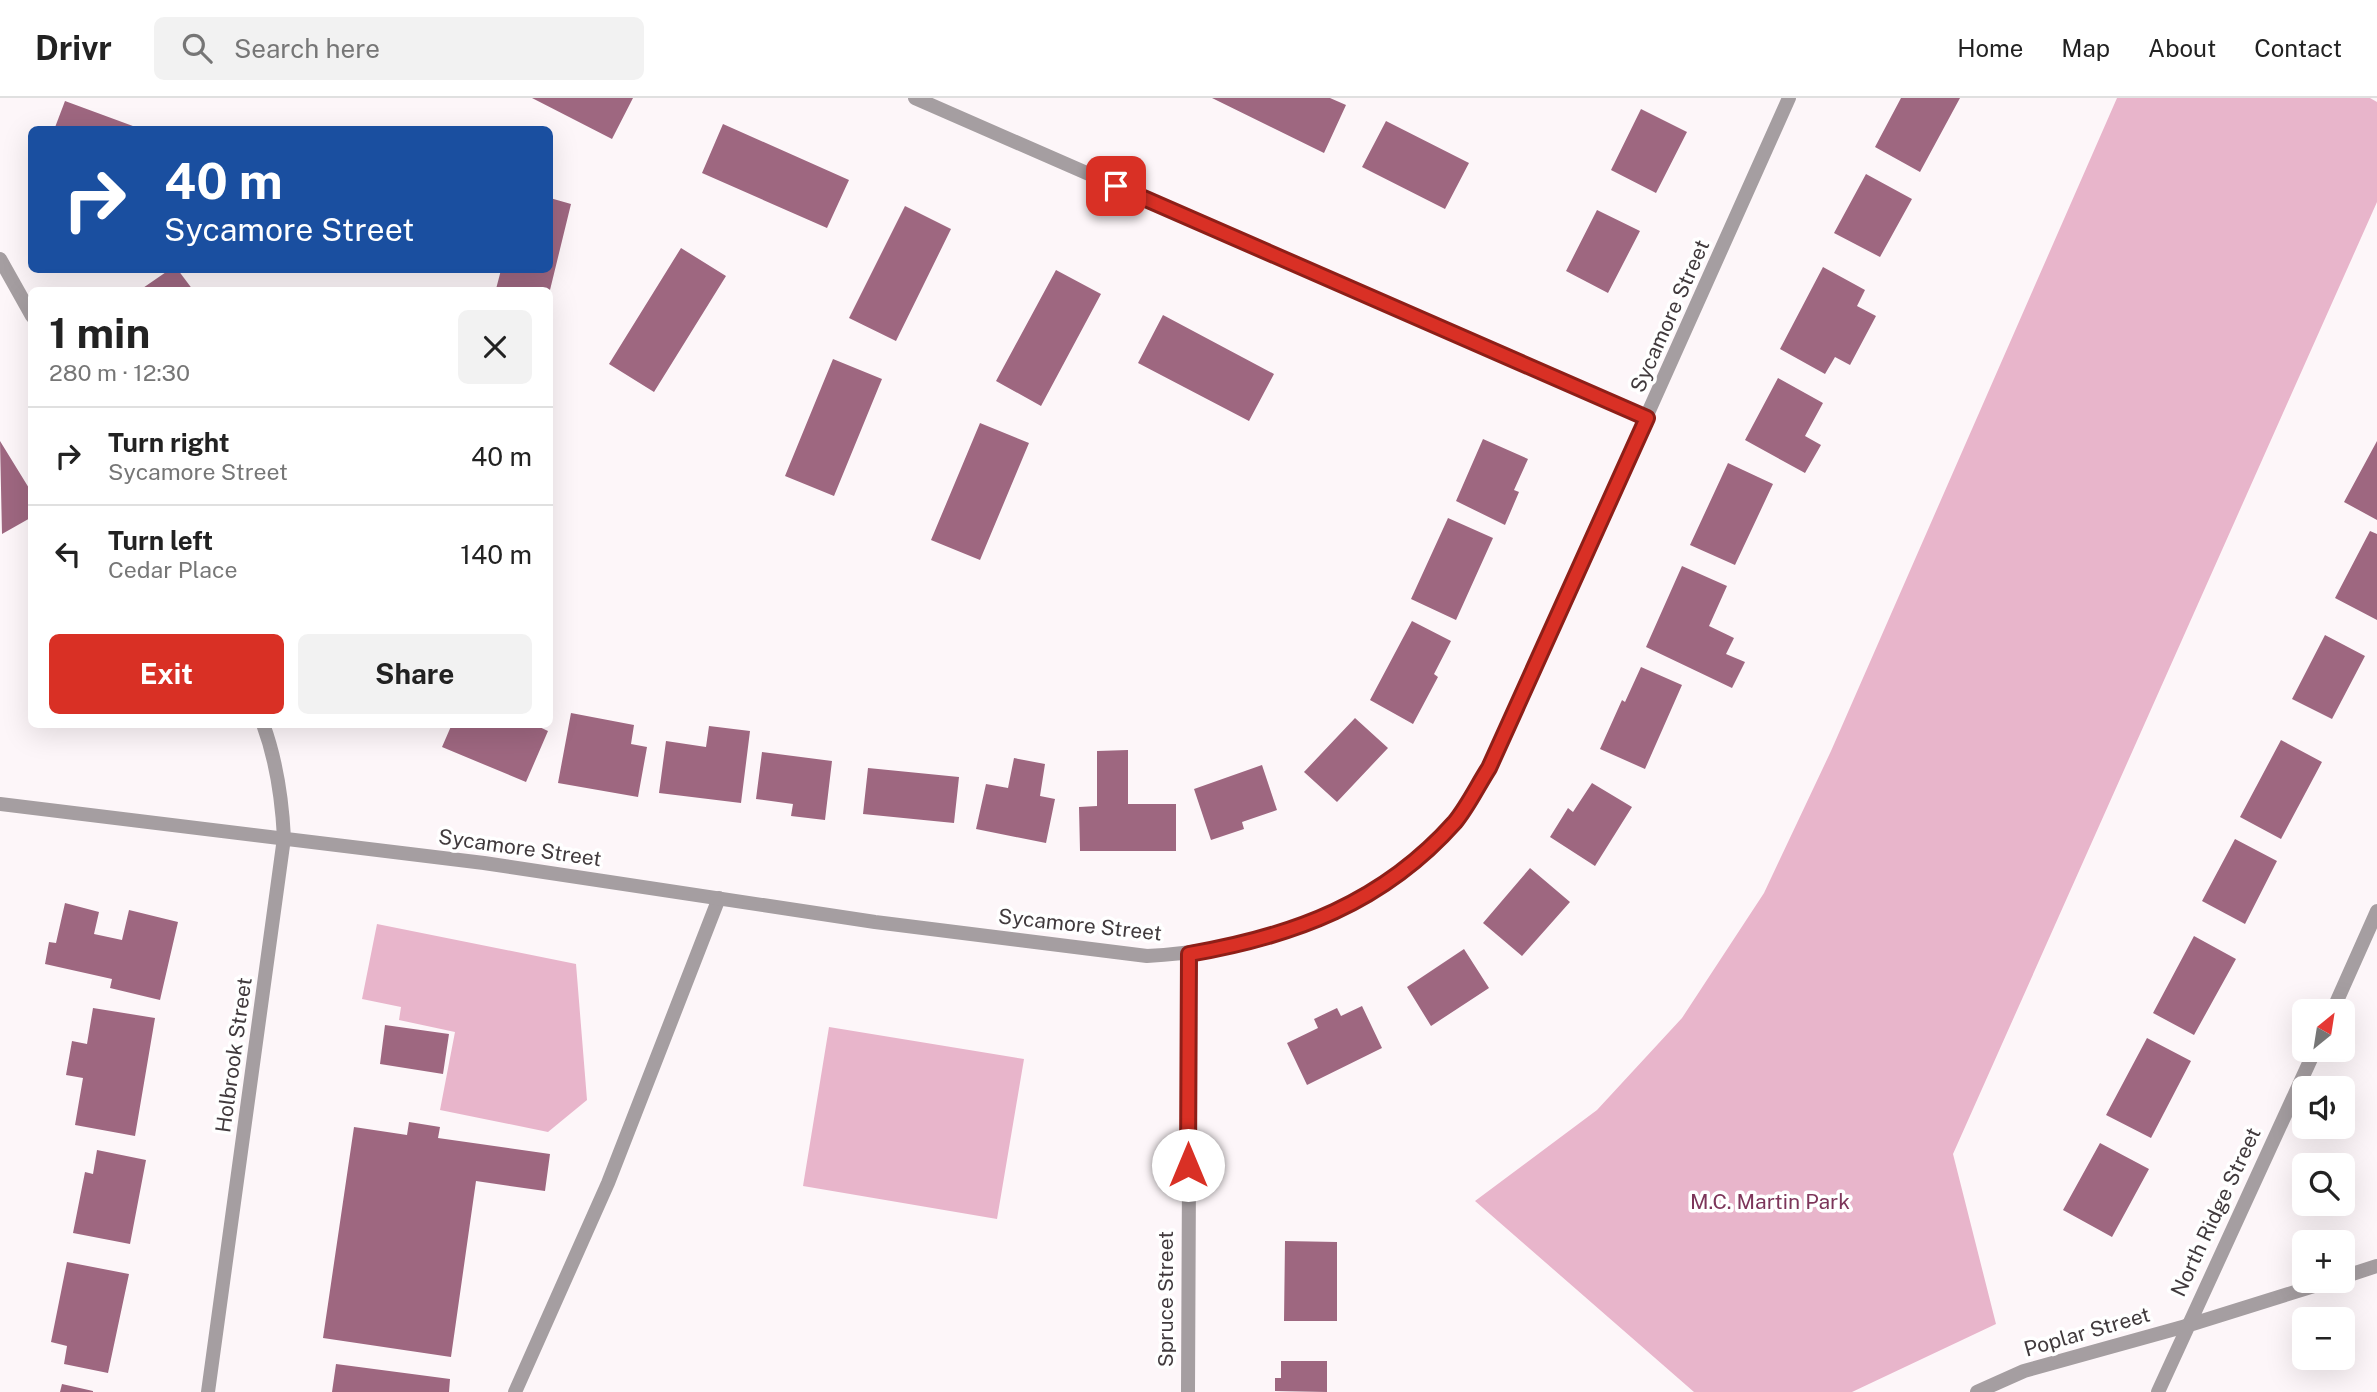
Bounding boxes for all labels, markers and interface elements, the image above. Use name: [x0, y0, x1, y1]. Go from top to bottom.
search box: [154, 17, 644, 80]
text: Drivr: [35, 29, 112, 67]
icon: search: [178, 29, 216, 67]
text: Search here: [234, 33, 380, 64]
text: Home: [1957, 34, 2023, 62]
text: Map: [2061, 34, 2110, 62]
text: About: [2148, 34, 2216, 62]
text: Contact: [2254, 34, 2342, 62]
text: 40 m: [164, 152, 283, 210]
icon: right: [49, 154, 140, 245]
pin: [1086, 156, 1146, 216]
icon: arrive: [1097, 167, 1135, 205]
text: Sycamore Street: [164, 211, 415, 248]
street label: Sycamore Street: [1625, 236, 1714, 396]
text: 1 min: [49, 308, 150, 357]
button: close: [458, 310, 532, 384]
text: 280 m · 12:30: [49, 359, 190, 386]
text: Turn right: [108, 427, 230, 458]
icon: right: [49, 437, 87, 475]
text: 40 m: [471, 441, 532, 472]
text: Sycamore Street: [108, 458, 288, 485]
text: Turn left: [108, 525, 213, 556]
icon: left: [49, 535, 87, 573]
text: 140 m: [460, 539, 532, 570]
text: Cedar Place: [108, 556, 238, 583]
button: Exit: [49, 634, 284, 714]
button: Share: [298, 634, 532, 714]
street label: Sycamore Street: [437, 824, 603, 871]
street label: Sycamore Street: [997, 903, 1163, 946]
street label: Holbrook Street: [210, 976, 257, 1134]
north arrow: [2292, 999, 2356, 1062]
map controls: [2292, 999, 2355, 1370]
button: sound: [2292, 1076, 2355, 1139]
street label: North Ridge Street: [2165, 1123, 2266, 1300]
position arrow: [1151, 1128, 1225, 1202]
button: search: [2292, 1153, 2355, 1216]
park label: M.C. Martin Park: [1690, 1189, 1850, 1214]
button: +: [2292, 1230, 2355, 1293]
street label: Spruce Street: [1153, 1231, 1178, 1367]
street label: Poplar Street: [2021, 1302, 2153, 1361]
button: −: [2292, 1307, 2355, 1370]

